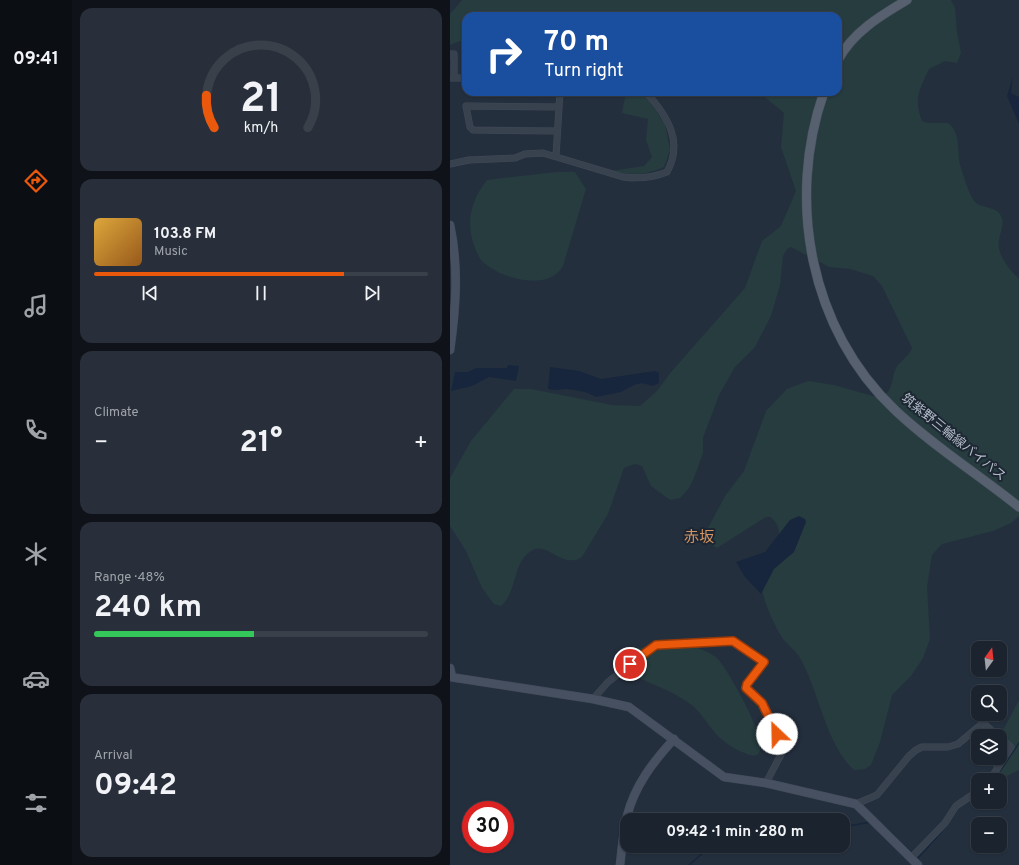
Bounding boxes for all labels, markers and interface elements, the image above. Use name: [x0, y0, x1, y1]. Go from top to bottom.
text: 70 m: [544, 25, 609, 61]
icon: right: [478, 28, 530, 80]
text: 09:41: [13, 48, 59, 71]
text: Turn right: [544, 60, 624, 83]
text: 21: [240, 74, 282, 127]
text: km/h: [244, 118, 278, 136]
icon: directions: [22, 167, 50, 195]
text: 103.8 FM: [154, 225, 216, 244]
text: Music: [154, 244, 188, 260]
icon: previous: [139, 282, 161, 304]
icon: pause: [250, 282, 272, 304]
icon: next: [361, 282, 383, 304]
icon: music: [22, 292, 50, 320]
street label: 筑紫野三輪線バイパス: [898, 390, 1009, 485]
text: Climate: [94, 405, 139, 421]
icon: phone: [22, 416, 50, 444]
text: 21°: [240, 425, 282, 462]
text: −: [94, 430, 108, 457]
text: +: [414, 430, 428, 457]
district label: 赤坂: [684, 529, 714, 548]
icon: climate: [22, 540, 50, 568]
text: Range · 48%: [94, 570, 165, 586]
text: 240 km: [94, 590, 202, 627]
north arrow: [971, 641, 1007, 677]
map controls: [971, 641, 1007, 853]
pin: [613, 647, 647, 681]
icon: arrive: [619, 653, 641, 675]
icon: car: [22, 665, 50, 693]
button: search: [971, 685, 1007, 721]
position arrow: [756, 713, 798, 755]
button: layers: [971, 729, 1007, 765]
text: Arrival: [94, 748, 133, 764]
text: 09:42: [94, 768, 177, 805]
button: +: [971, 773, 1007, 809]
icon: filters: [22, 789, 50, 817]
speed limit sign: 30: [462, 801, 514, 853]
button: −: [971, 817, 1007, 853]
text: 09:42 · 1 min · 280 m: [666, 823, 804, 842]

